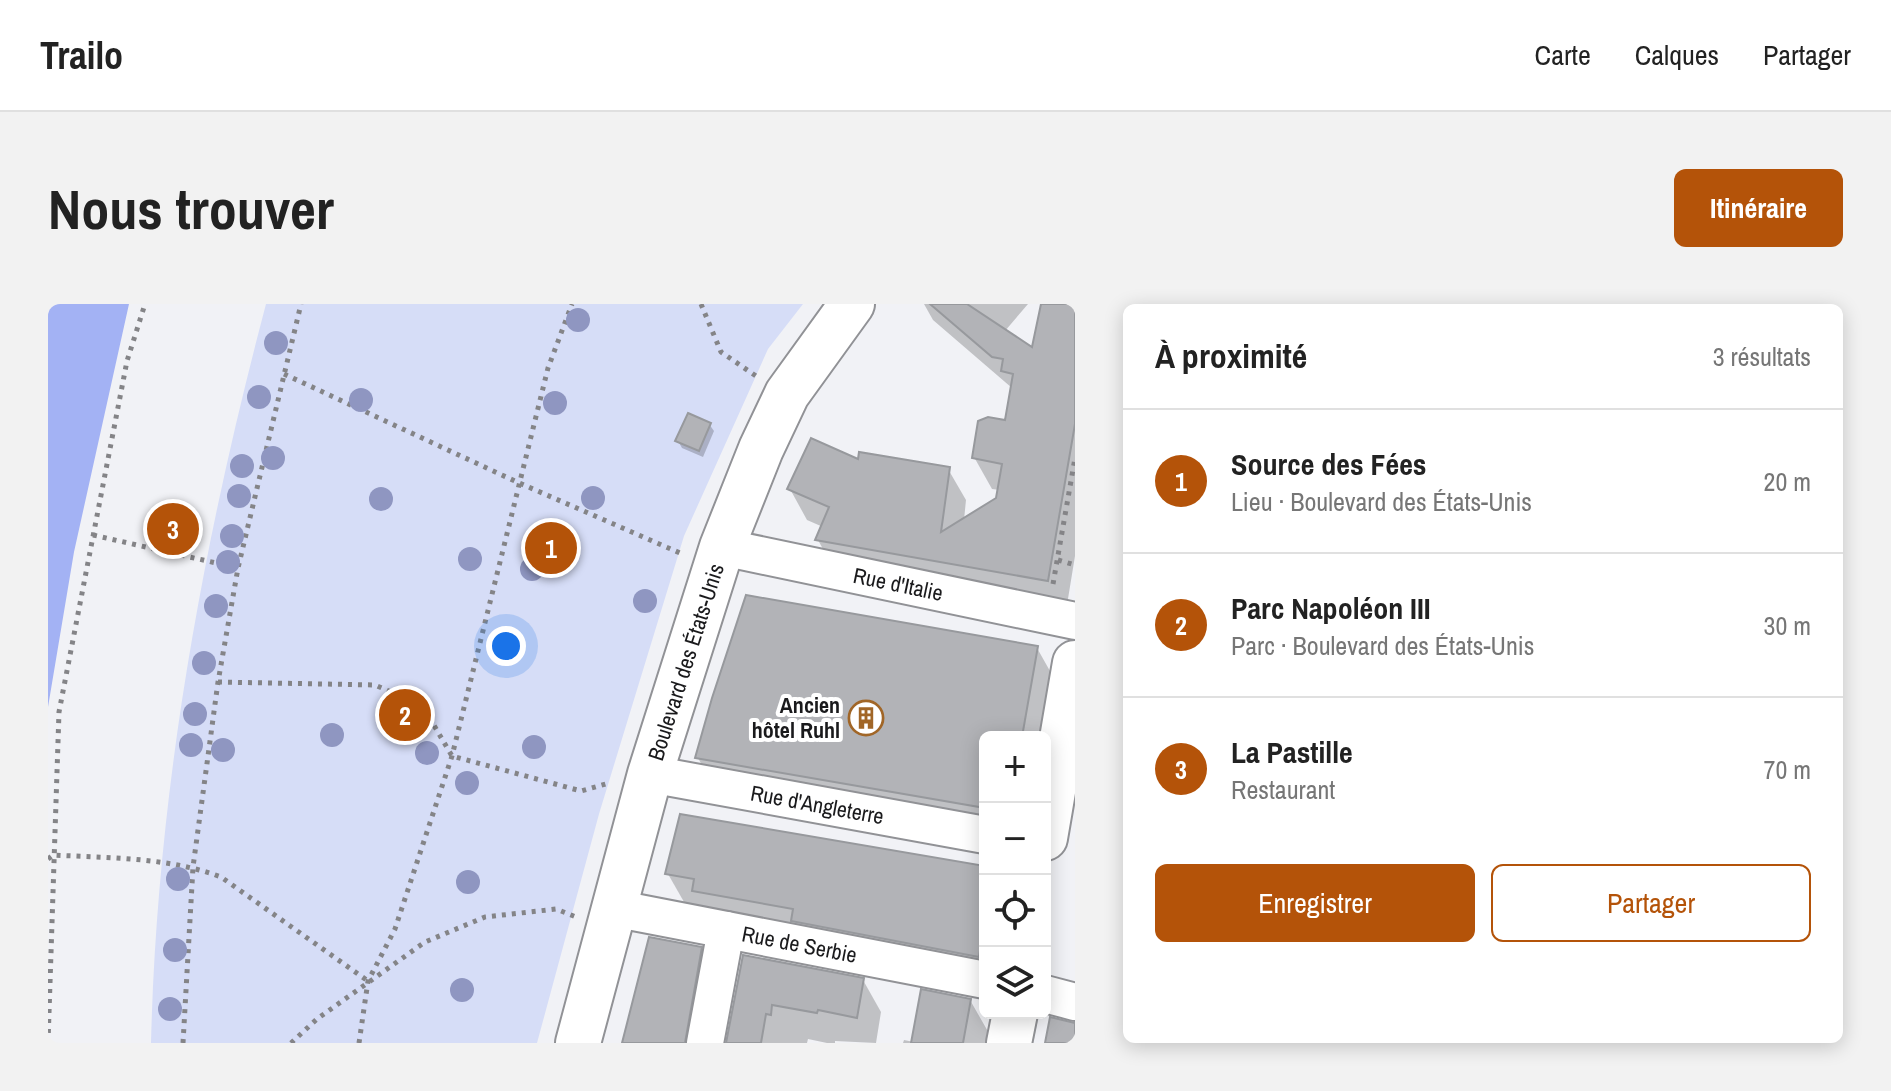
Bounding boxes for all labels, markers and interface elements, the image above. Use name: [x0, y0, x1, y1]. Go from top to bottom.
text: Trailo: [40, 30, 123, 81]
text: Carte: [1535, 36, 1591, 74]
text: Calques: [1635, 36, 1719, 74]
text: Partager: [1763, 36, 1851, 74]
button: Itinéraire: [1674, 169, 1843, 247]
text: Nous trouver: [48, 171, 334, 246]
text: À proximité: [1155, 333, 1307, 379]
text: 3 résultats: [1713, 339, 1811, 374]
text: Source des Fées: [1231, 444, 1427, 484]
text: 1: [1175, 464, 1187, 499]
text: 20 m: [1764, 464, 1811, 499]
text: Lieu · Boulevard des États-Unis: [1231, 484, 1532, 519]
pin: 3: [147, 499, 199, 559]
pin: 1: [525, 518, 577, 578]
street label: Boulevard des États-Unis: [640, 560, 731, 764]
street label: Rue d'Italie: [851, 560, 946, 608]
text: Parc Napoléon III: [1231, 588, 1431, 628]
text: 2: [1175, 608, 1187, 643]
text: 30 m: [1764, 608, 1811, 643]
your location: [486, 626, 526, 666]
text: Parc · Boulevard des États-Unis: [1231, 628, 1534, 663]
pin: 2: [379, 685, 431, 745]
place label: Ancien hôtel Ruhl: [752, 690, 840, 745]
building icon: Ancien hôtel Ruhl: [847, 699, 885, 737]
map controls: [979, 731, 1051, 1019]
button: +: [979, 731, 1051, 803]
text: La Pastille: [1231, 732, 1353, 772]
text: 3: [1175, 752, 1187, 787]
text: 70 m: [1764, 752, 1811, 787]
text: Restaurant: [1231, 772, 1335, 807]
street label: Rue d'Angleterre: [748, 778, 886, 831]
button: −: [979, 803, 1051, 875]
button: Enregistrer: [1155, 864, 1475, 942]
button: Partager: [1491, 864, 1811, 942]
button: locate: [979, 875, 1051, 947]
street label: Rue de Serbie: [739, 918, 860, 970]
button: layers: [979, 947, 1051, 1019]

